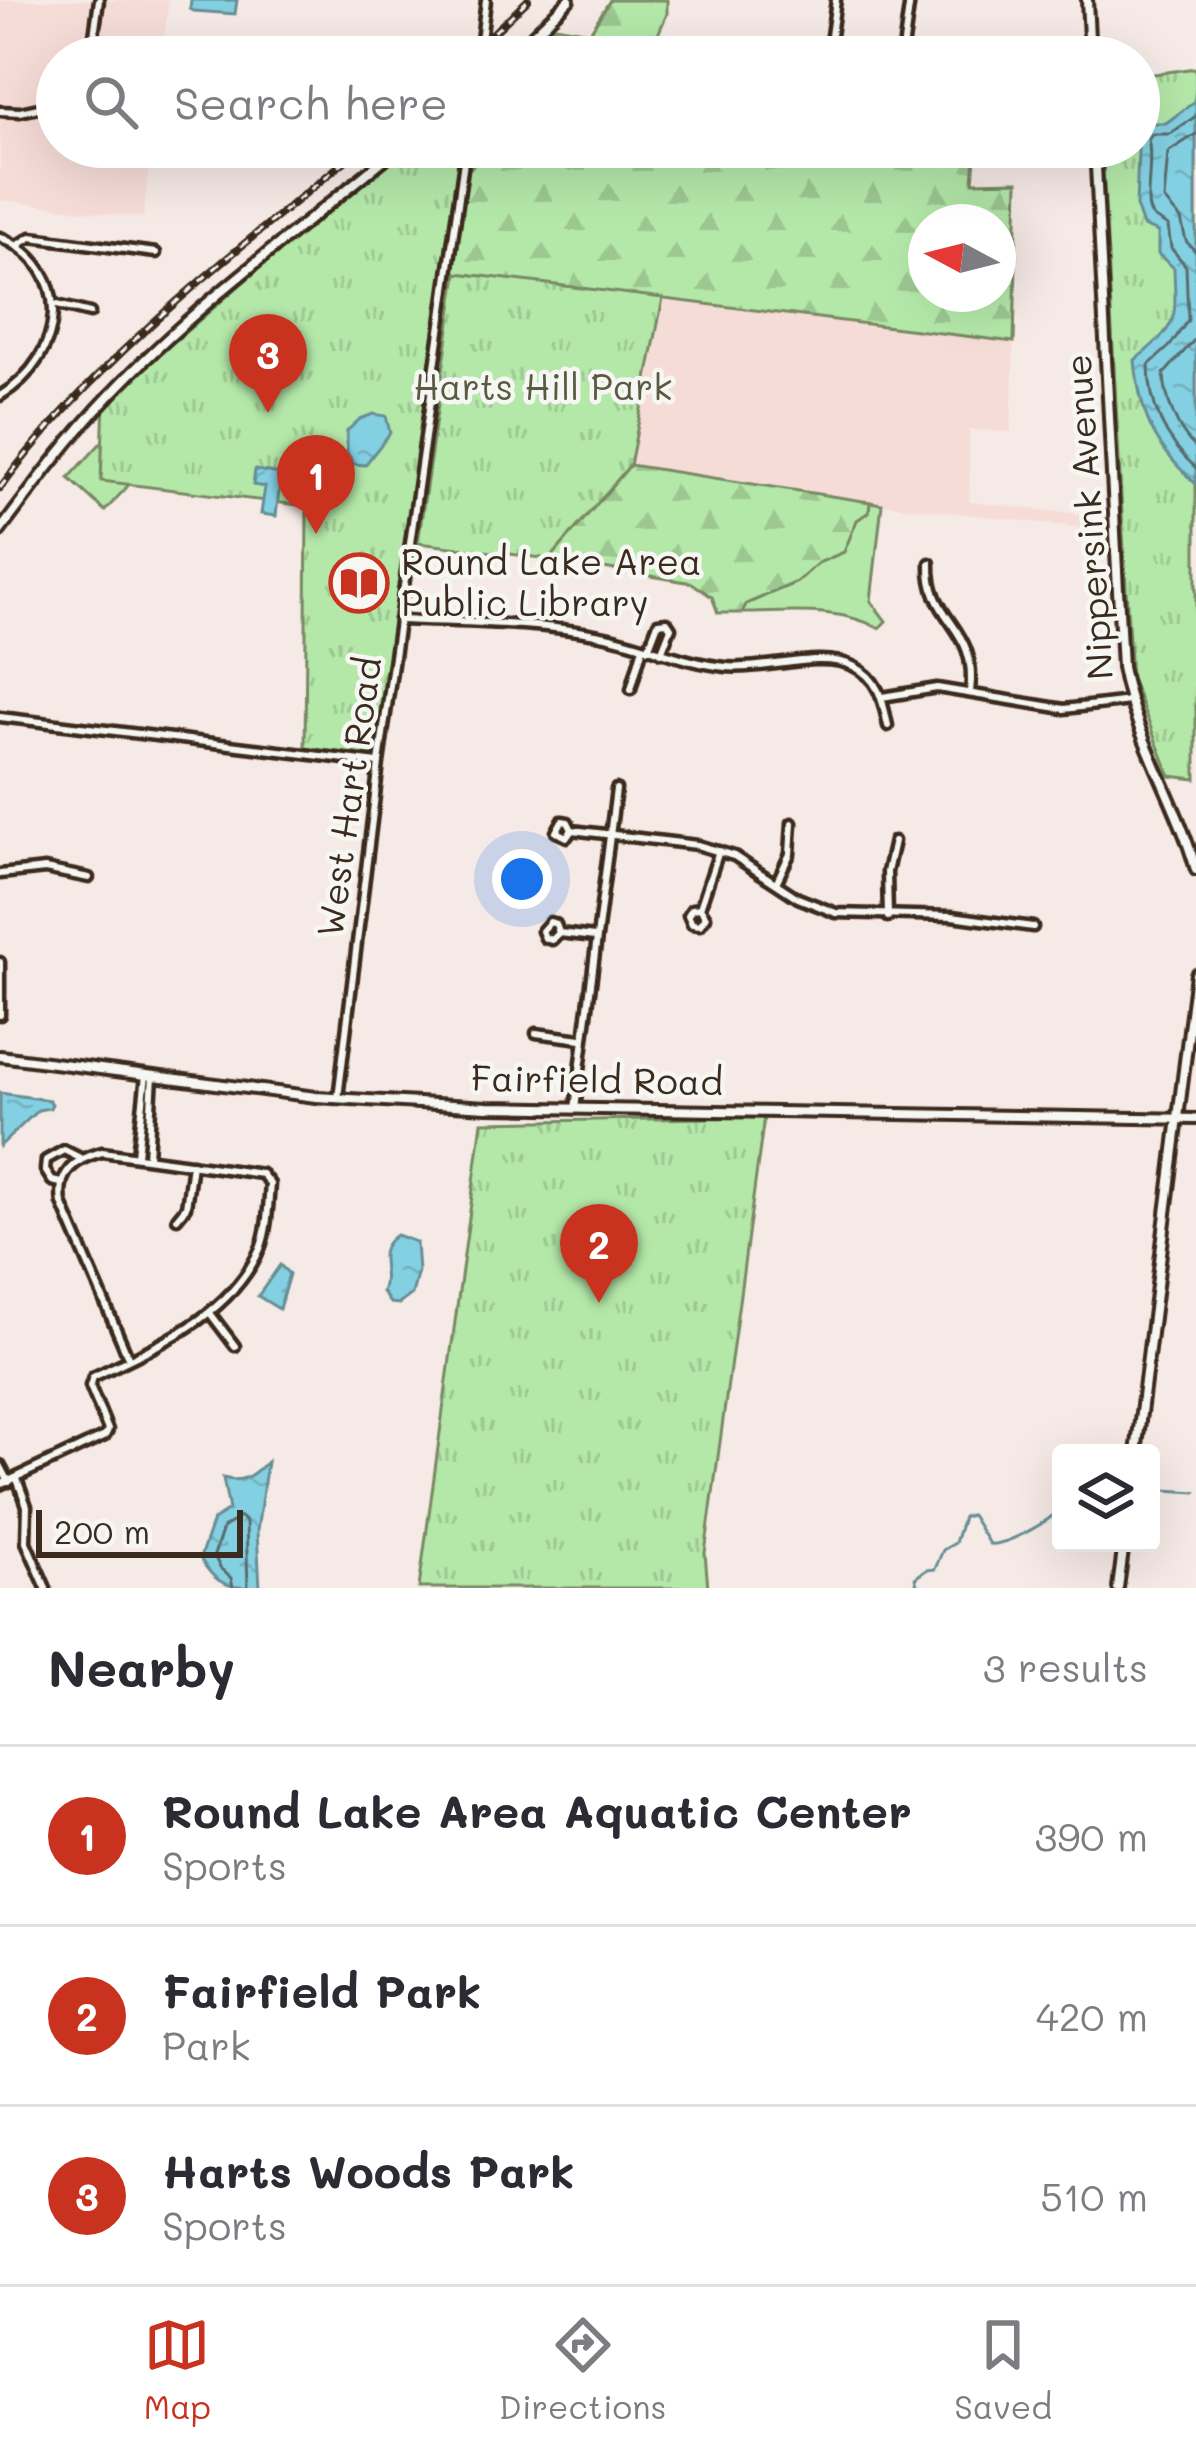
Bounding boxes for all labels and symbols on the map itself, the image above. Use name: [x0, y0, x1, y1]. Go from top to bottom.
north arrow: [908, 204, 1016, 312]
pin: 3: [229, 314, 307, 413]
street label: Nippersink Avenue: [1053, 353, 1122, 681]
park label: Harts Hill Park: [414, 362, 672, 409]
pin: 1: [277, 435, 355, 534]
place label: Round Lake Area Public Library: [401, 537, 701, 626]
library icon: Round Lake Area Public Library: [328, 552, 390, 614]
street label: West Hart Road: [305, 654, 390, 940]
your location: [492, 849, 552, 909]
street label: Fairfield Road: [471, 1053, 723, 1104]
pin: 2: [560, 1204, 638, 1303]
scale bar: [36, 1504, 243, 1557]

